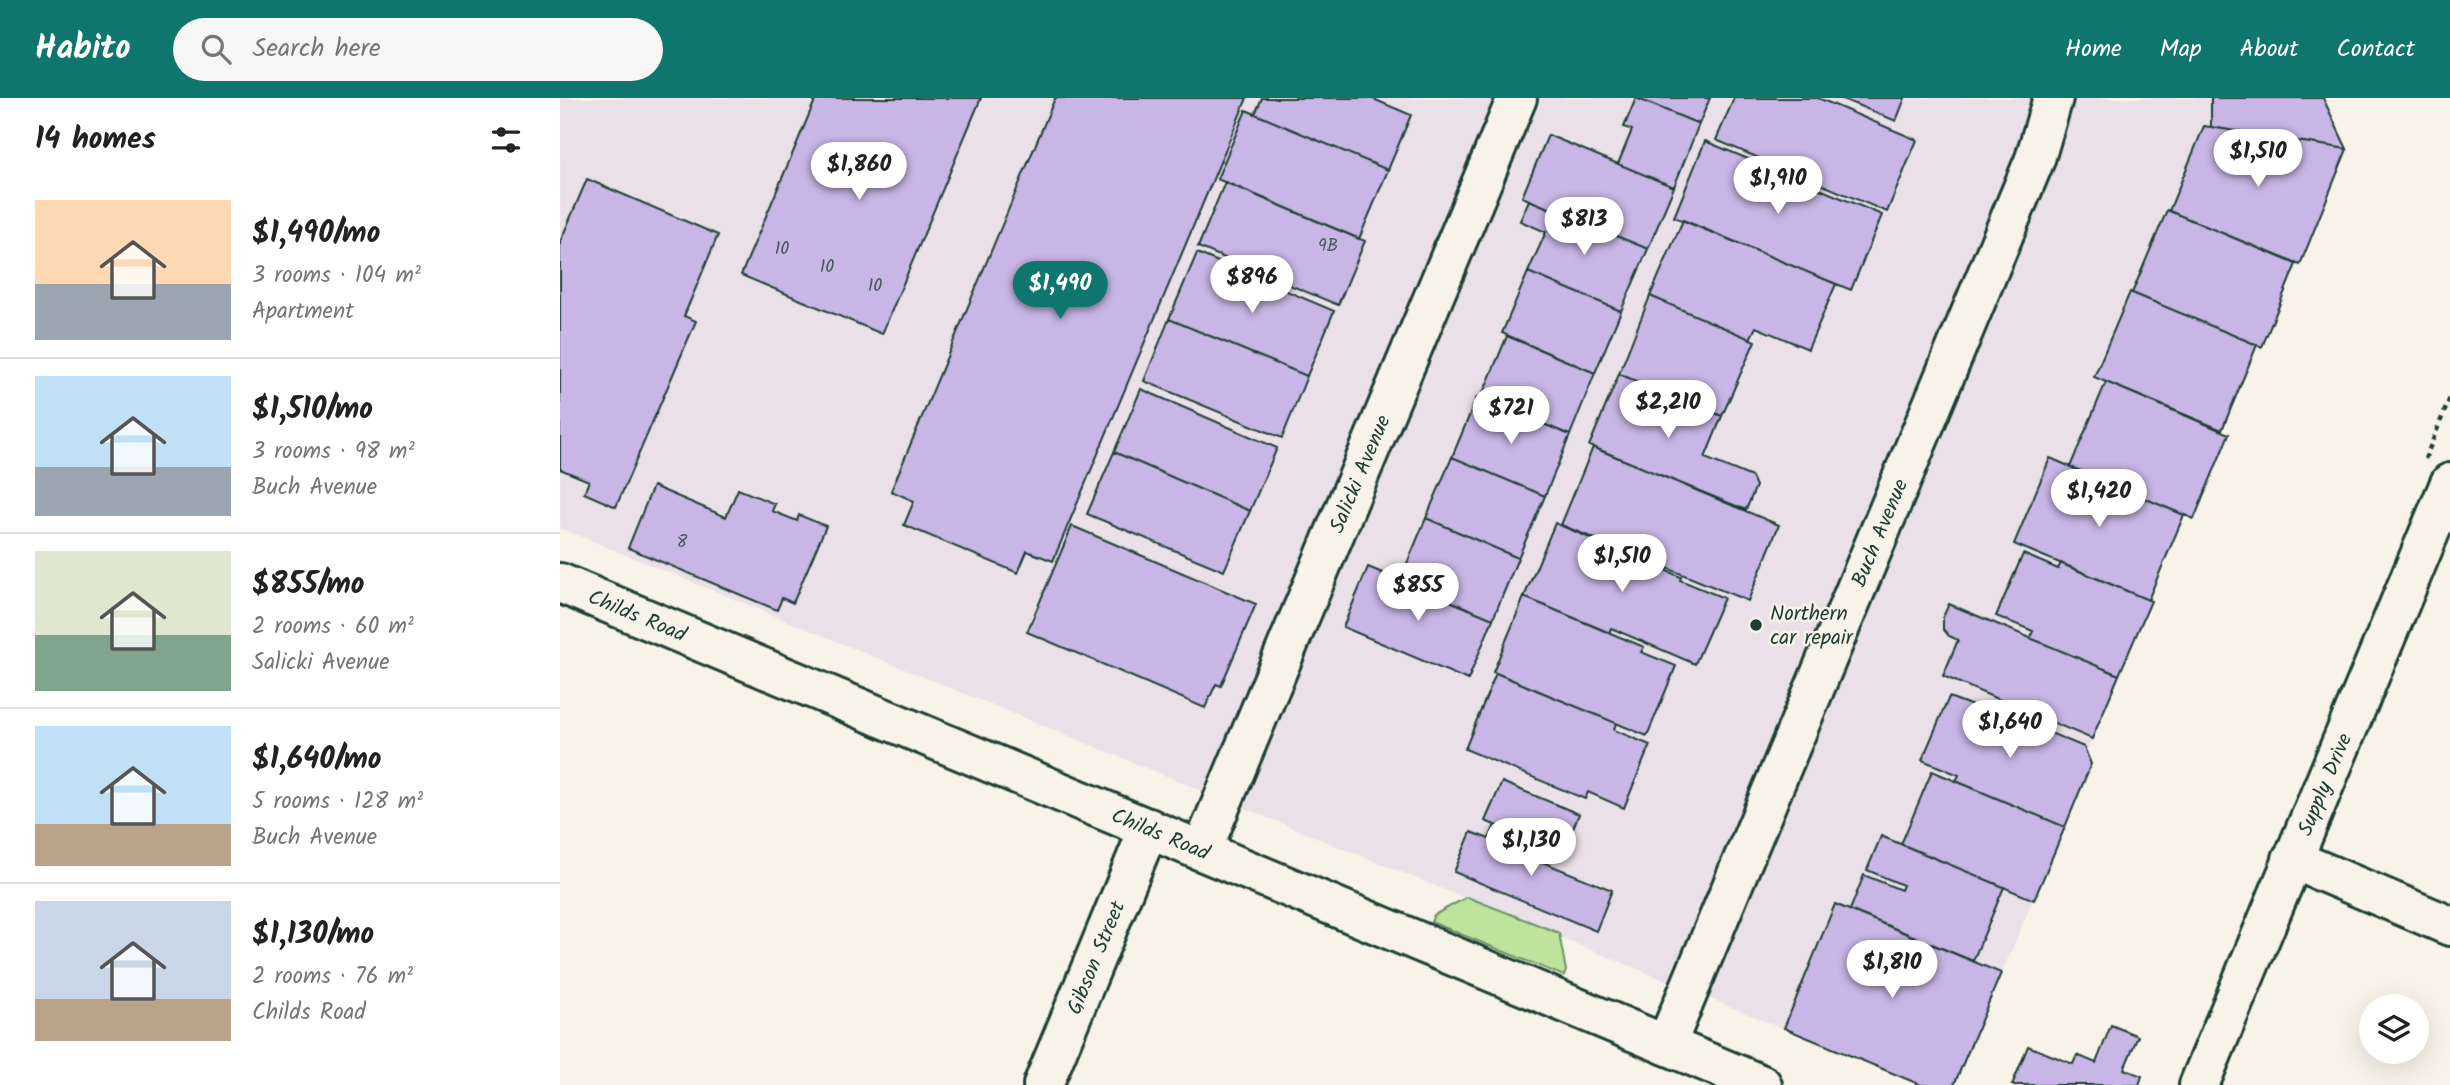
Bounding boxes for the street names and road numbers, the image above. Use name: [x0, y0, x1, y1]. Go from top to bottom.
street label: Salicki Avenue: [1322, 409, 1401, 539]
street label: Buch Avenue: [1844, 474, 1918, 592]
street label: Childs Road: [583, 581, 692, 652]
street label: Supply Drive: [2290, 728, 2362, 841]
street label: Childs Road: [1106, 800, 1215, 871]
street label: Gibson Street: [1059, 895, 1136, 1020]

